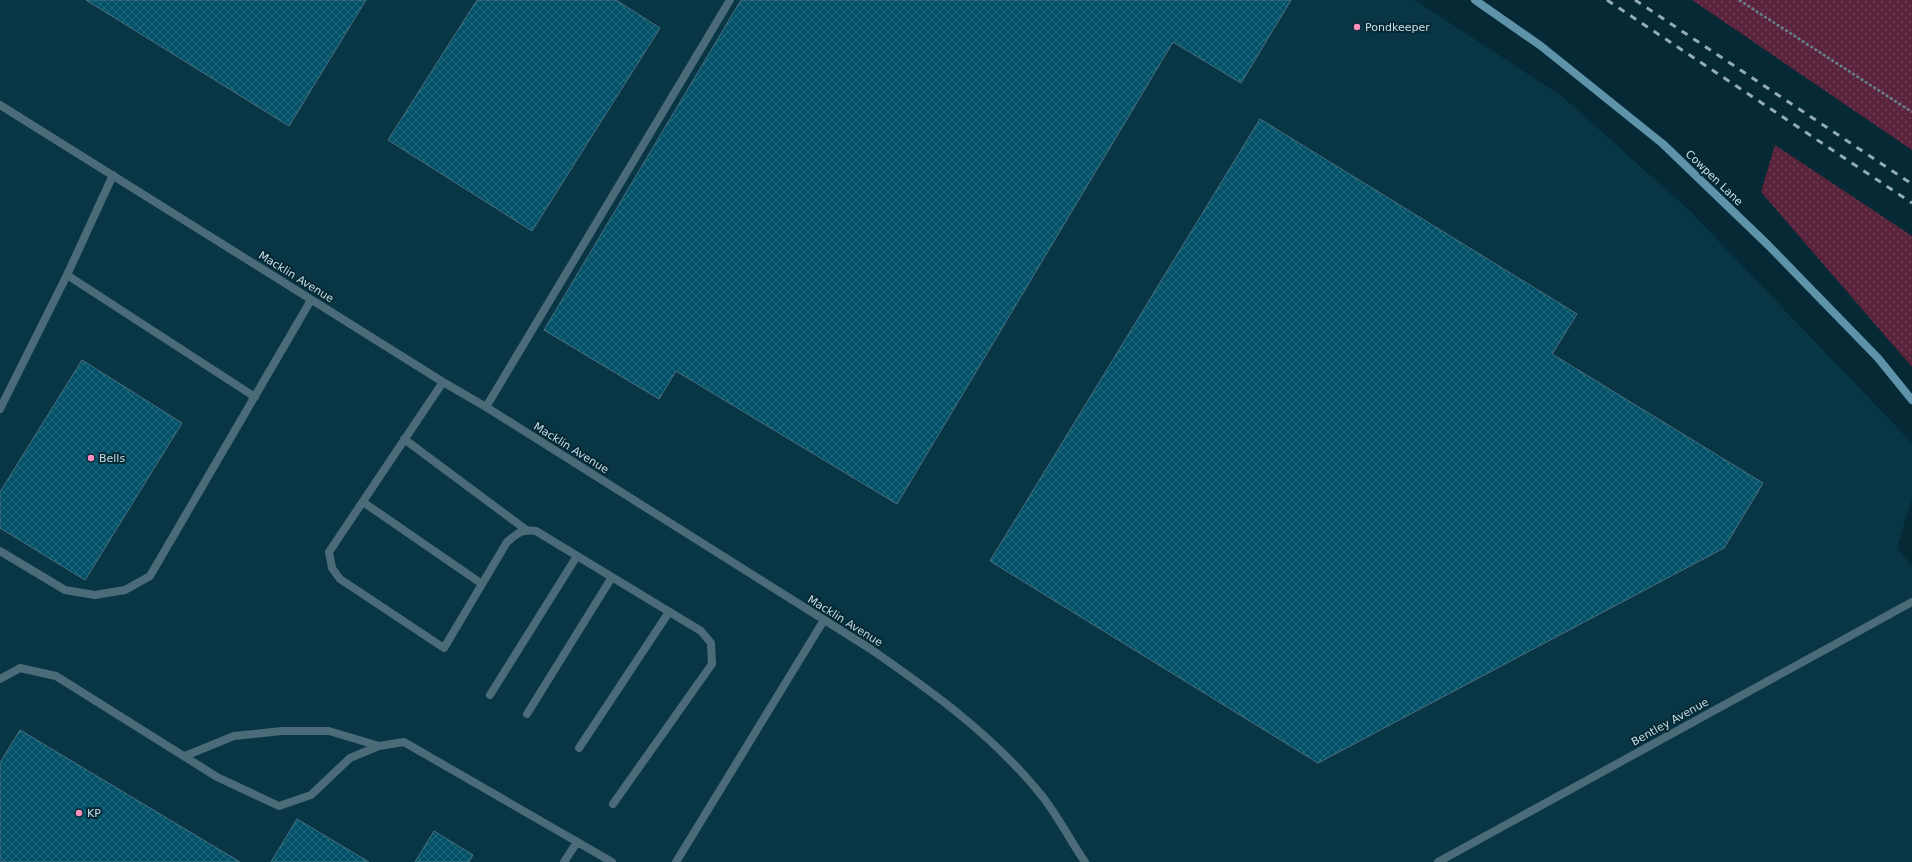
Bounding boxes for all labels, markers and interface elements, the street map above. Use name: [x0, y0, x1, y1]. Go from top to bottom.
place label: Pondkeeper: [1365, 21, 1430, 34]
marker: Pondkeeper: [1352, 22, 1362, 32]
street label: Cowpen Lane: [1683, 148, 1745, 209]
street label: Macklin Avenue: [256, 249, 336, 305]
street label: Macklin Avenue: [531, 420, 611, 476]
place label: Bells: [99, 452, 125, 465]
marker: Bells: [86, 453, 96, 463]
street label: Macklin Avenue: [805, 593, 885, 649]
street label: Bentley Avenue: [1629, 695, 1711, 749]
place label: KP: [87, 807, 101, 820]
marker: KP: [74, 808, 84, 818]

